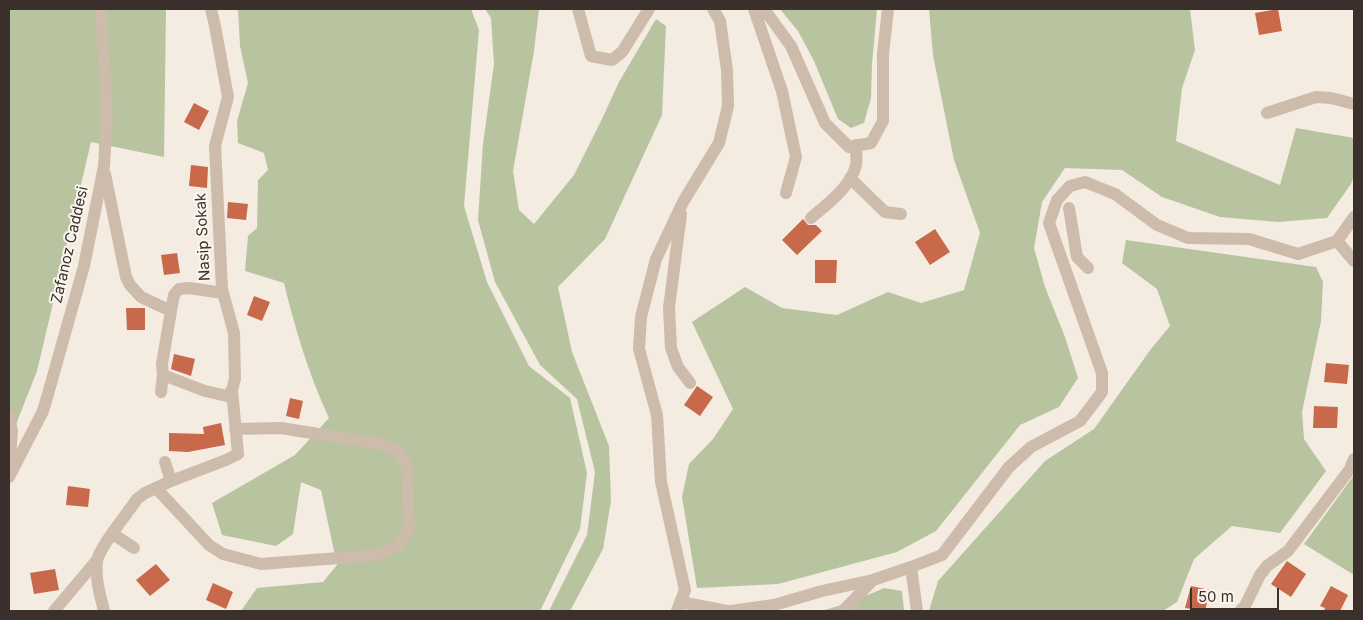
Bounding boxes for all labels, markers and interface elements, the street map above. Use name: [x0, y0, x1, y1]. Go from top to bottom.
street label: Zafanoz Caddesi: [48, 185, 92, 305]
street label: Nasip Sokak: [192, 192, 214, 282]
scale bar: [1193, 578, 1282, 610]
text: 50 m: [1198, 587, 1234, 606]

